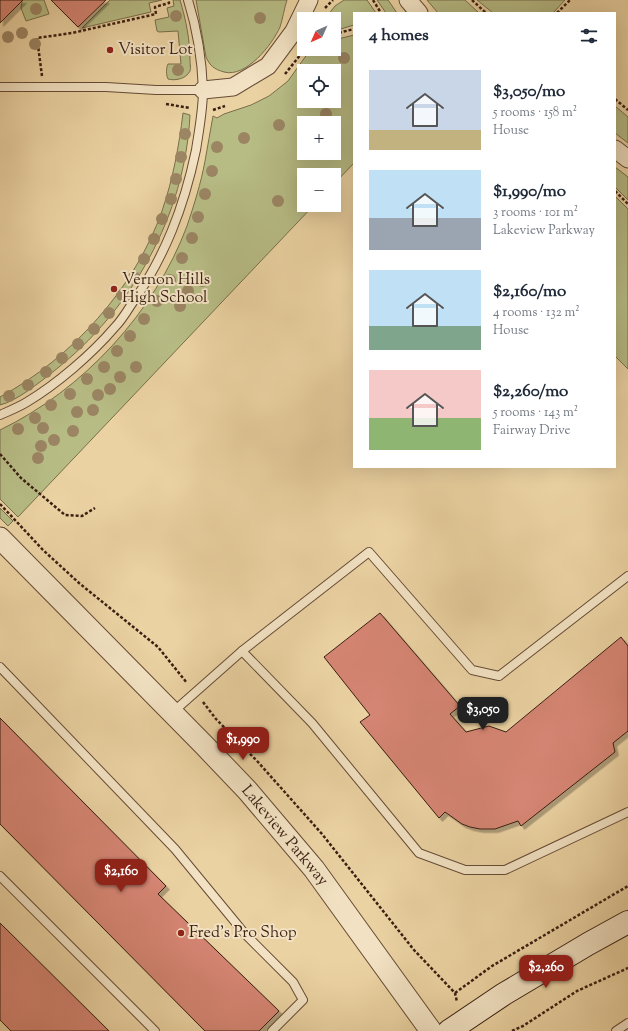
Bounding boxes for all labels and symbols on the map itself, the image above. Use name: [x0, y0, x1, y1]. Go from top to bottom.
north arrow: [297, 12, 341, 56]
place label: Visitor Lot: [118, 39, 193, 62]
marker: Visitor Lot: [105, 45, 115, 55]
place label: Vernon Hills High School: [122, 269, 210, 310]
marker: Vernon Hills High School: [109, 284, 119, 294]
pin: $3,050: [450, 697, 516, 731]
pin: $1,990: [210, 727, 276, 761]
street label: Lakeview Parkway: [235, 781, 333, 891]
pin: $2,160: [88, 859, 154, 893]
place label: Fred's Pro Shop: [189, 922, 297, 945]
marker: Fred's Pro Shop: [176, 928, 186, 938]
pin: $2,260: [513, 955, 579, 989]

